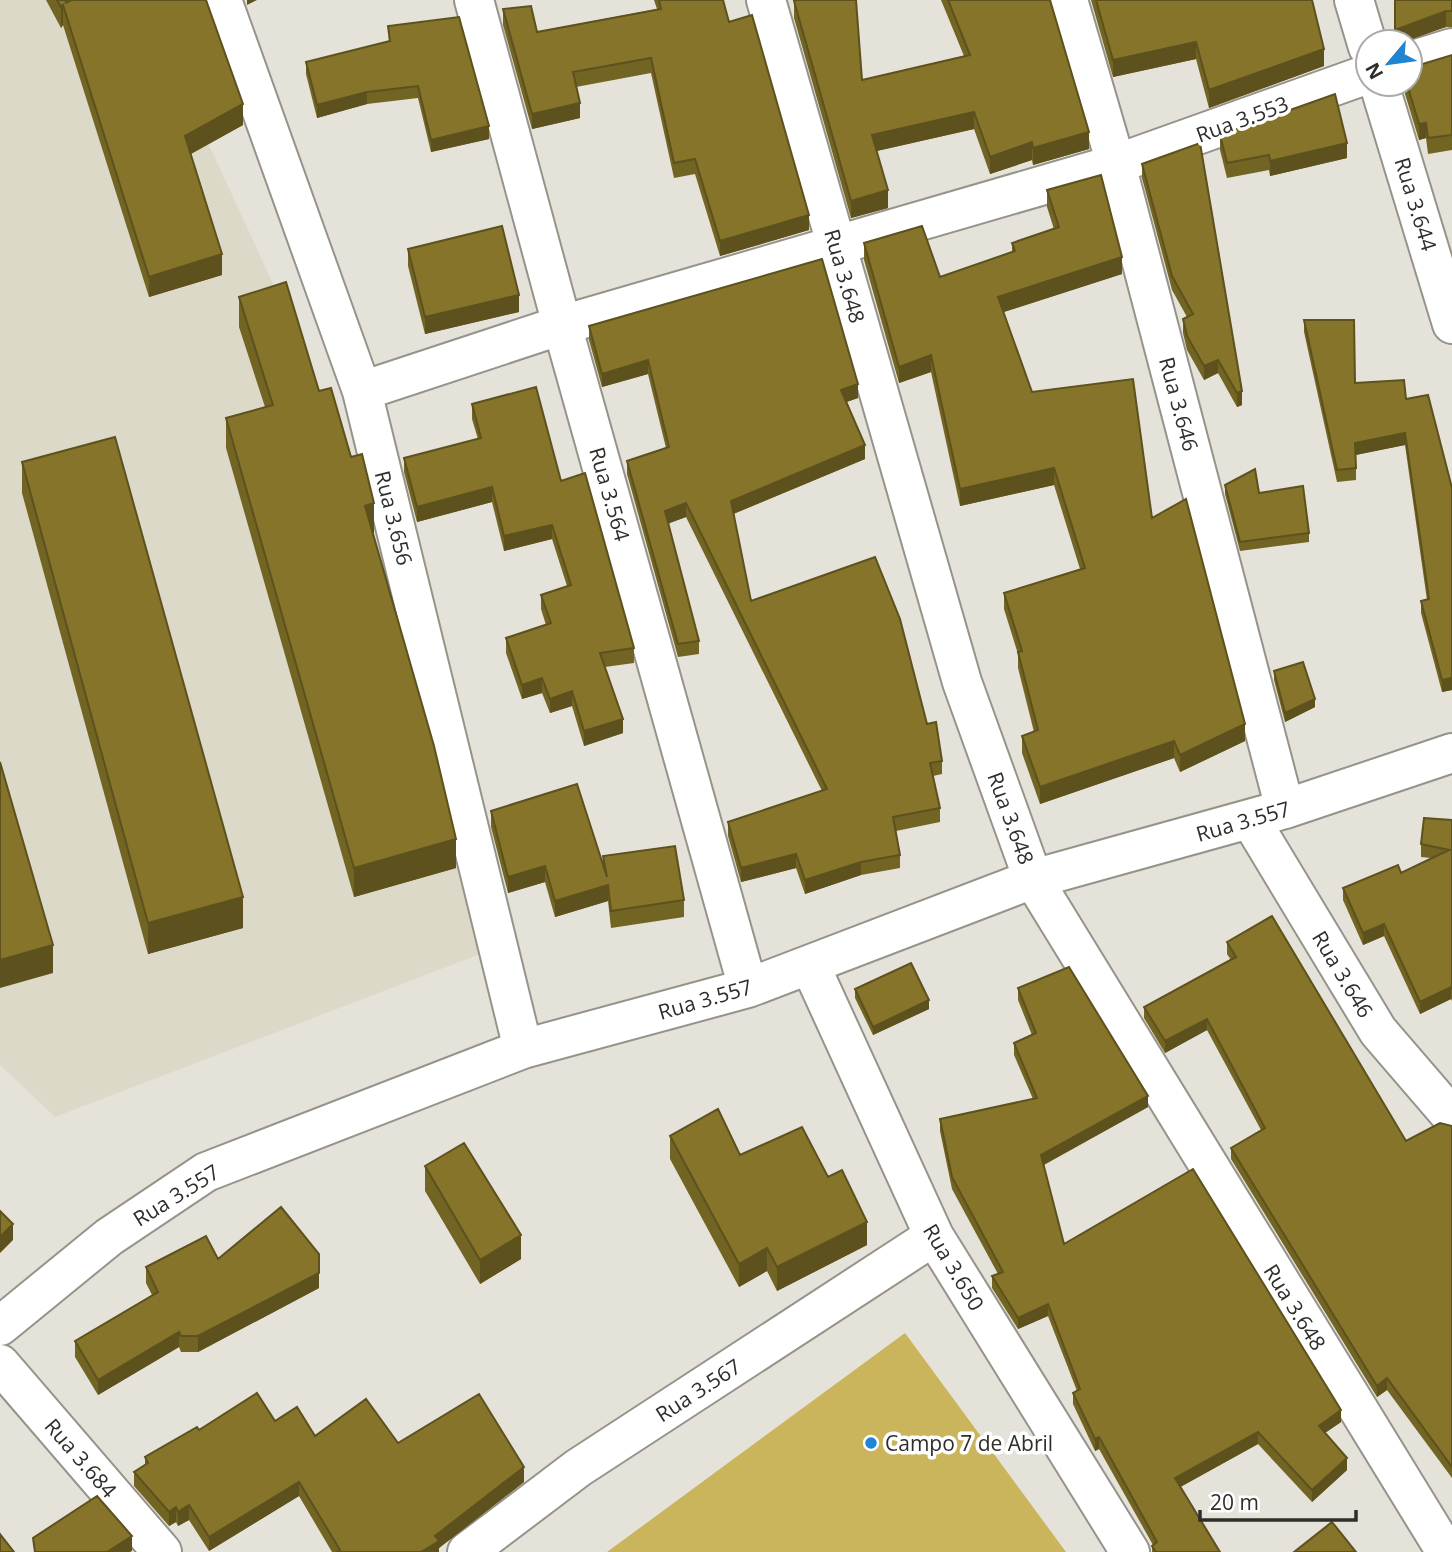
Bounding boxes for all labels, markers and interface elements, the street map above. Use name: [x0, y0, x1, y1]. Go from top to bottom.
north arrow: [1354, 28, 1424, 98]
text: N: [1359, 58, 1389, 84]
street label: Rua 3.553: [1192, 89, 1292, 149]
street label: Rua 3.644: [1389, 154, 1443, 254]
street label: Rua 3.648: [818, 226, 872, 326]
street label: Rua 3.646: [1153, 354, 1205, 454]
street label: Rua 3.564: [583, 444, 637, 544]
street label: Rua 3.656: [369, 468, 419, 568]
street label: Rua 3.648: [981, 768, 1041, 868]
street label: Rua 3.557: [1193, 794, 1293, 848]
street label: Rua 3.646: [1306, 925, 1380, 1023]
street label: Rua 3.557: [655, 972, 755, 1026]
street label: Rua 3.557: [128, 1158, 224, 1232]
street label: Rua 3.650: [917, 1218, 991, 1316]
street label: Rua 3.648: [1258, 1259, 1332, 1355]
street label: Rua 3.567: [650, 1352, 746, 1428]
street label: Rua 3.684: [39, 1412, 123, 1504]
place label: Campo 7 de Abril: [885, 1429, 1053, 1457]
marker: Campo 7 de Abril: [863, 1435, 879, 1451]
scale bar: [1200, 1478, 1356, 1522]
text: 20 m: [1210, 1488, 1259, 1516]

